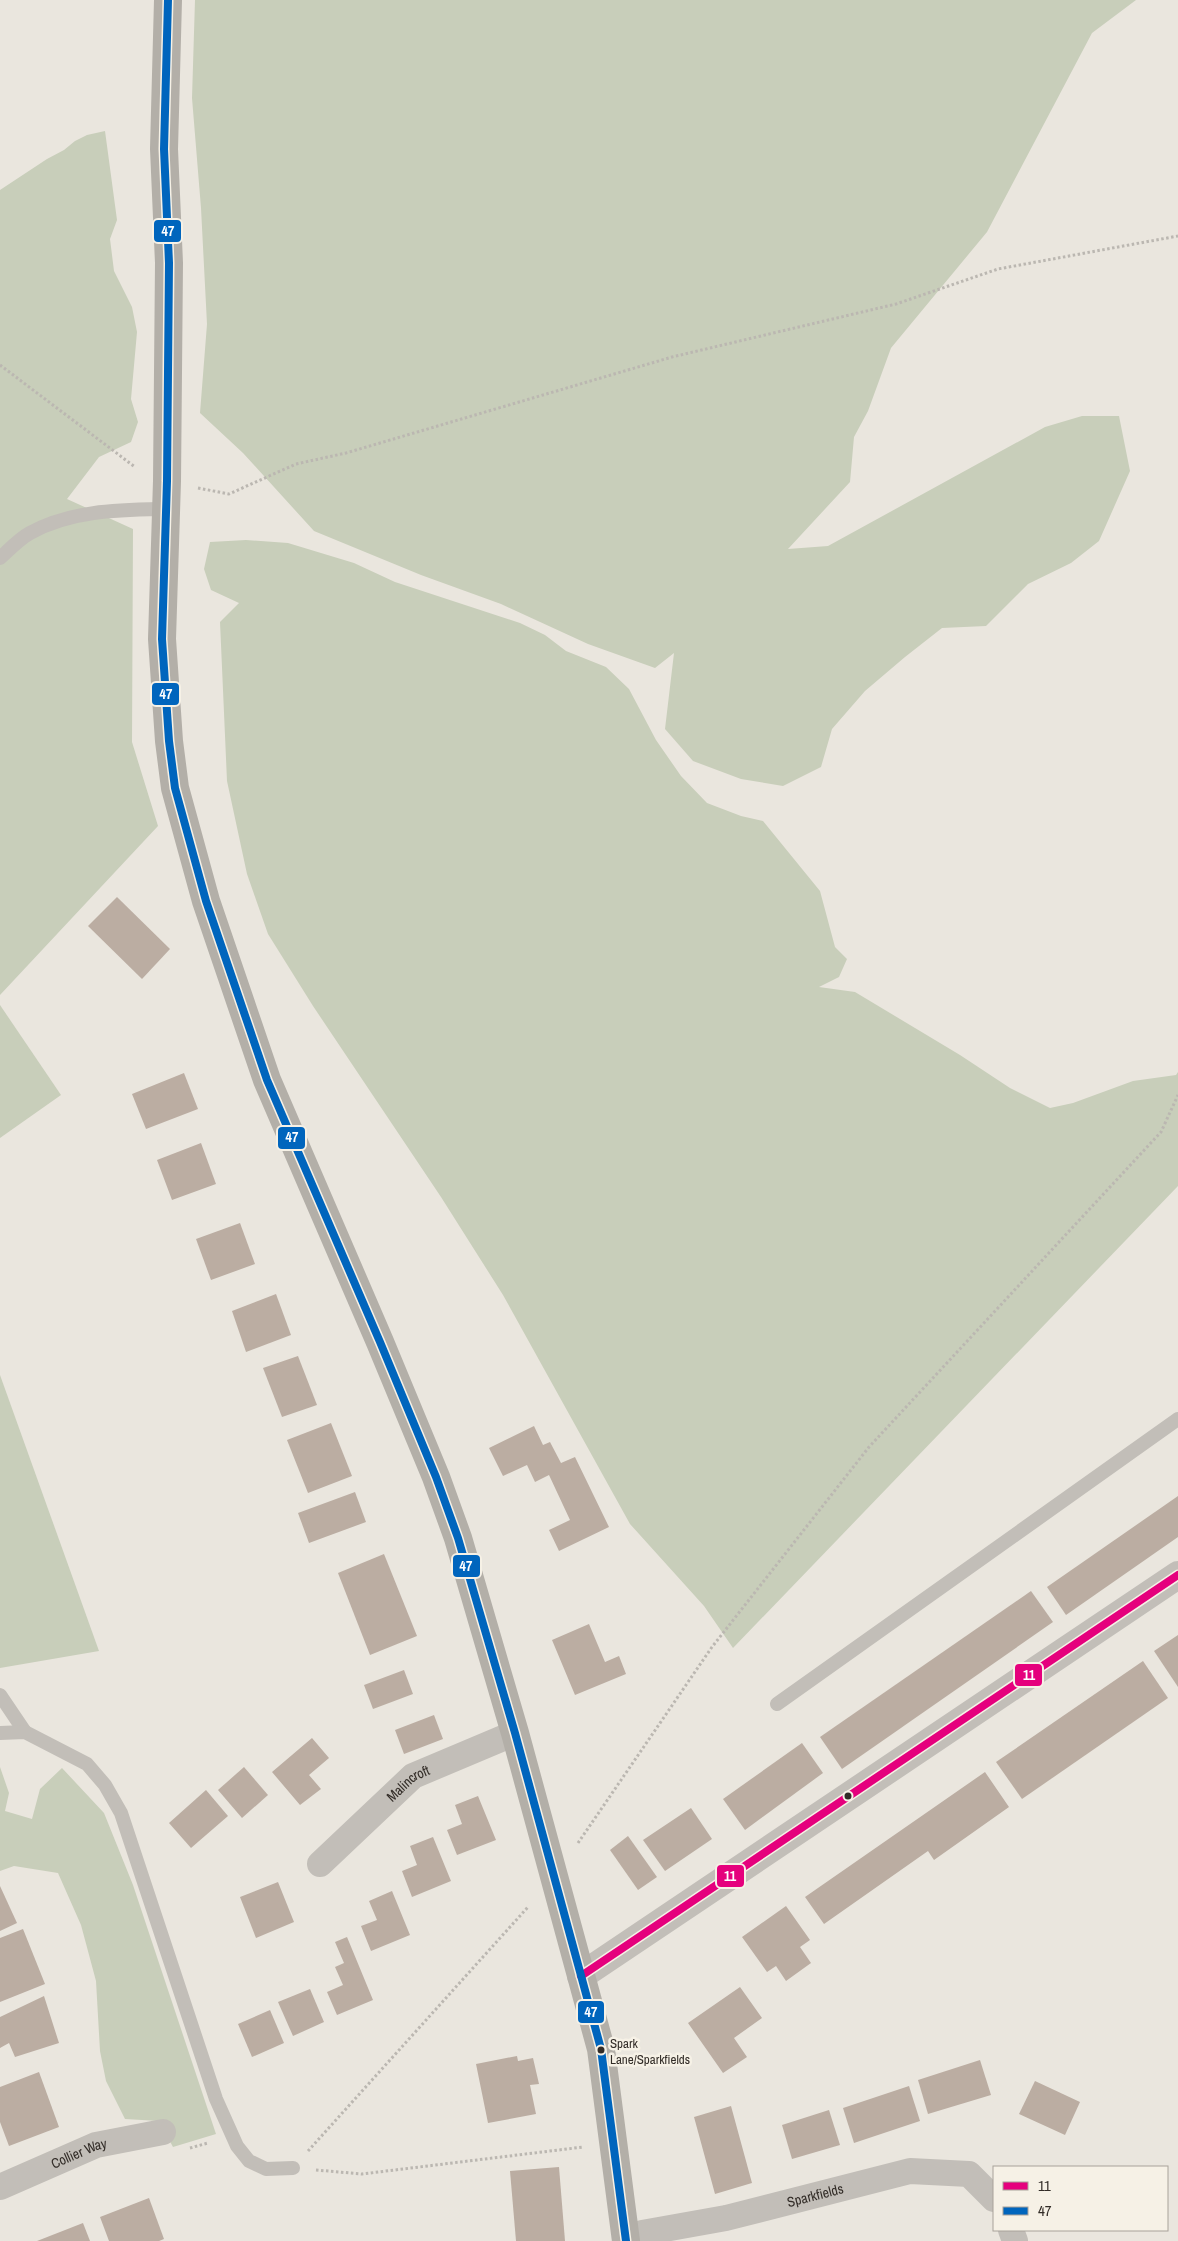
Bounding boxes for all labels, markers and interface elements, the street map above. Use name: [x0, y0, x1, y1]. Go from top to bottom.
line badge: 47: [153, 219, 182, 243]
text: 47: [162, 222, 175, 240]
line badge: 47: [151, 682, 180, 706]
text: 47: [160, 685, 173, 703]
line badge: 47: [277, 1126, 306, 1150]
text: 47: [286, 1128, 299, 1146]
line badge: 47: [452, 1554, 481, 1578]
text: 47: [460, 1557, 473, 1575]
line badge: 11: [1014, 1663, 1043, 1687]
text: 11: [1023, 1666, 1036, 1684]
street label: Malincroft: [383, 1761, 432, 1805]
unlabelled marker: [843, 1791, 853, 1801]
line badge: 11: [716, 1864, 745, 1888]
text: 11: [724, 1867, 737, 1885]
line badge: 47: [577, 2000, 605, 2024]
text: 47: [585, 2003, 598, 2021]
place label: Spark Lane/Sparkfields: [610, 2035, 690, 2068]
marker: Spark Lane/Sparkfields: [596, 2045, 606, 2055]
street label: Collier Way: [48, 2134, 108, 2173]
legend: [993, 2166, 1168, 2231]
text: 11: [1038, 2175, 1051, 2196]
street label: Sparkfields: [785, 2179, 846, 2211]
text: 47: [1038, 2200, 1052, 2221]

